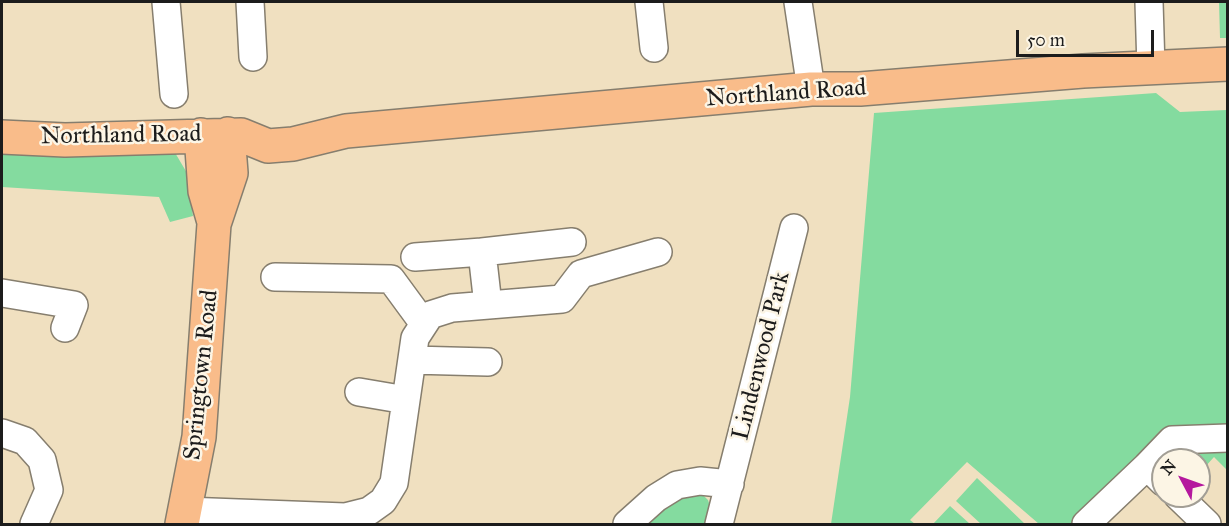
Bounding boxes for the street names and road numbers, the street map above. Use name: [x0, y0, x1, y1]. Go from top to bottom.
street label: Northland Road: [705, 74, 867, 114]
street label: Northland Road: [40, 120, 202, 152]
street label: Lindenwood Park: [727, 269, 797, 443]
street label: Springtown Road: [179, 288, 225, 462]

